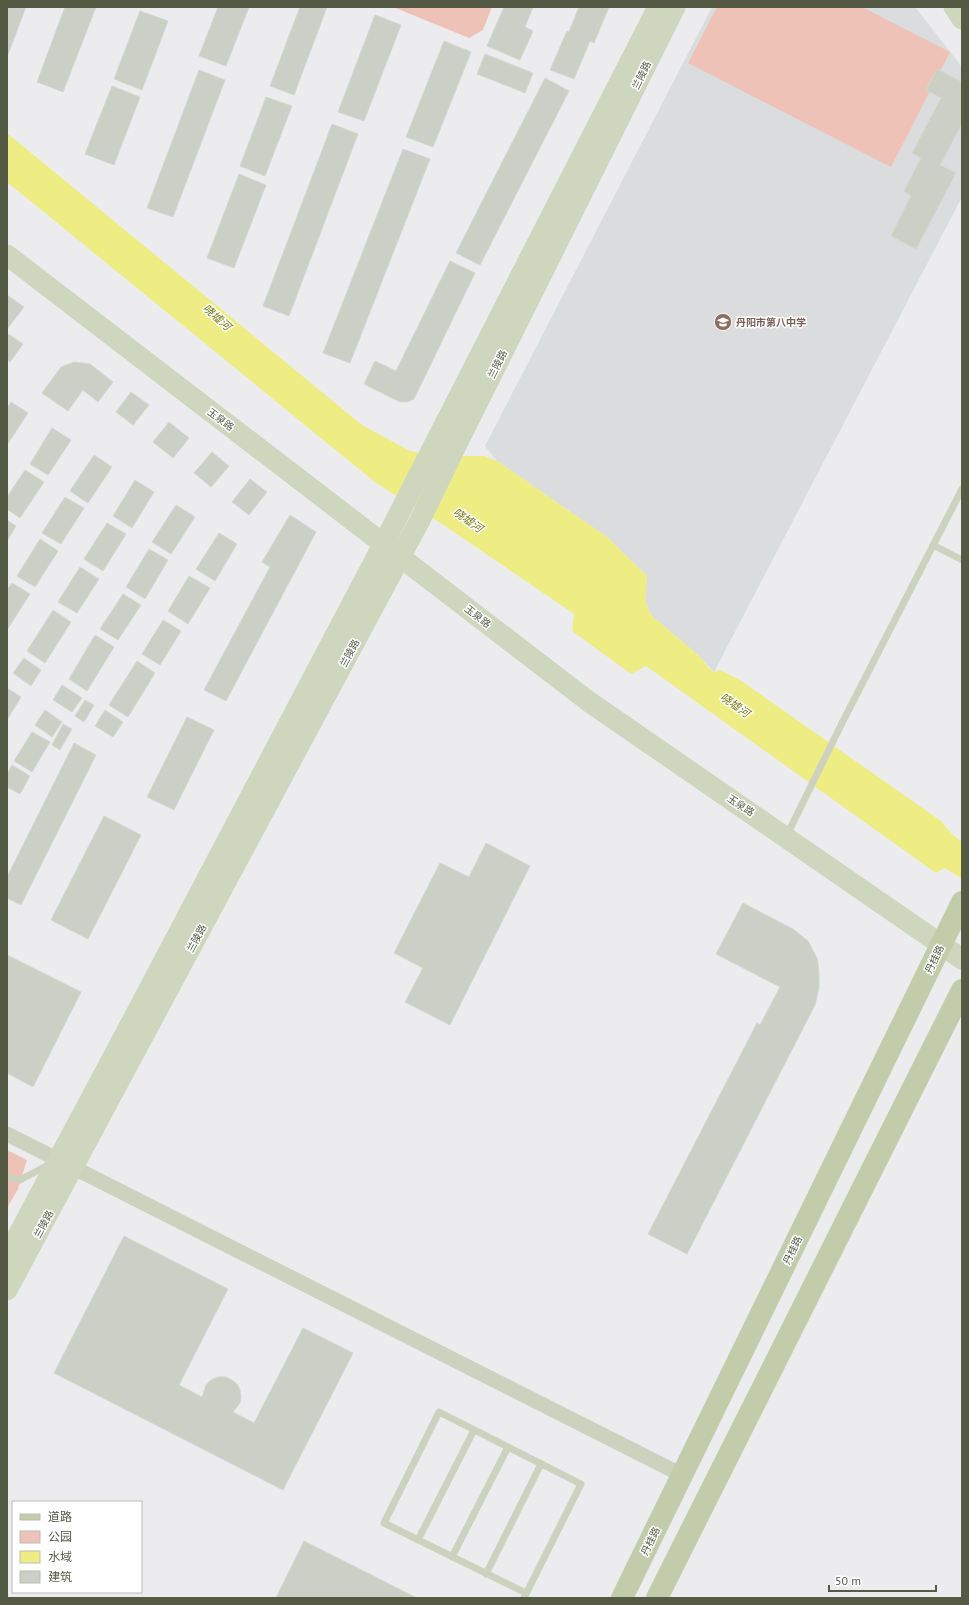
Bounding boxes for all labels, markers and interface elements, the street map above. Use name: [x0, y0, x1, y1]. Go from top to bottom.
street label: 兰陵路: [629, 59, 654, 92]
water label: 哓墟河: [200, 301, 236, 334]
school or university icon: 丹阳市第八中学: [713, 312, 733, 332]
place label: 丹阳市第八中学: [736, 316, 806, 329]
street label: 兰陵路: [485, 348, 510, 381]
street label: 玉泉路: [205, 405, 237, 434]
water label: 哓墟河: [450, 505, 487, 536]
street label: 玉泉路: [462, 602, 494, 631]
street label: 兰陵路: [337, 637, 362, 670]
water label: 哓墟河: [717, 690, 754, 721]
street label: 玉泉路: [725, 792, 757, 819]
street label: 兰陵路: [184, 922, 209, 955]
street label: 丹桂路: [922, 943, 947, 976]
street label: 兰陵路: [31, 1208, 56, 1241]
street label: 丹桂路: [780, 1234, 805, 1267]
legend: [12, 1501, 142, 1593]
text: 道路: [48, 1509, 72, 1524]
street label: 丹桂路: [638, 1525, 663, 1558]
text: 公园: [48, 1529, 72, 1544]
text: 水域: [48, 1549, 72, 1564]
scale bar: [829, 1567, 936, 1593]
text: 建筑: [48, 1569, 72, 1584]
text: 50 m: [835, 1573, 861, 1588]

